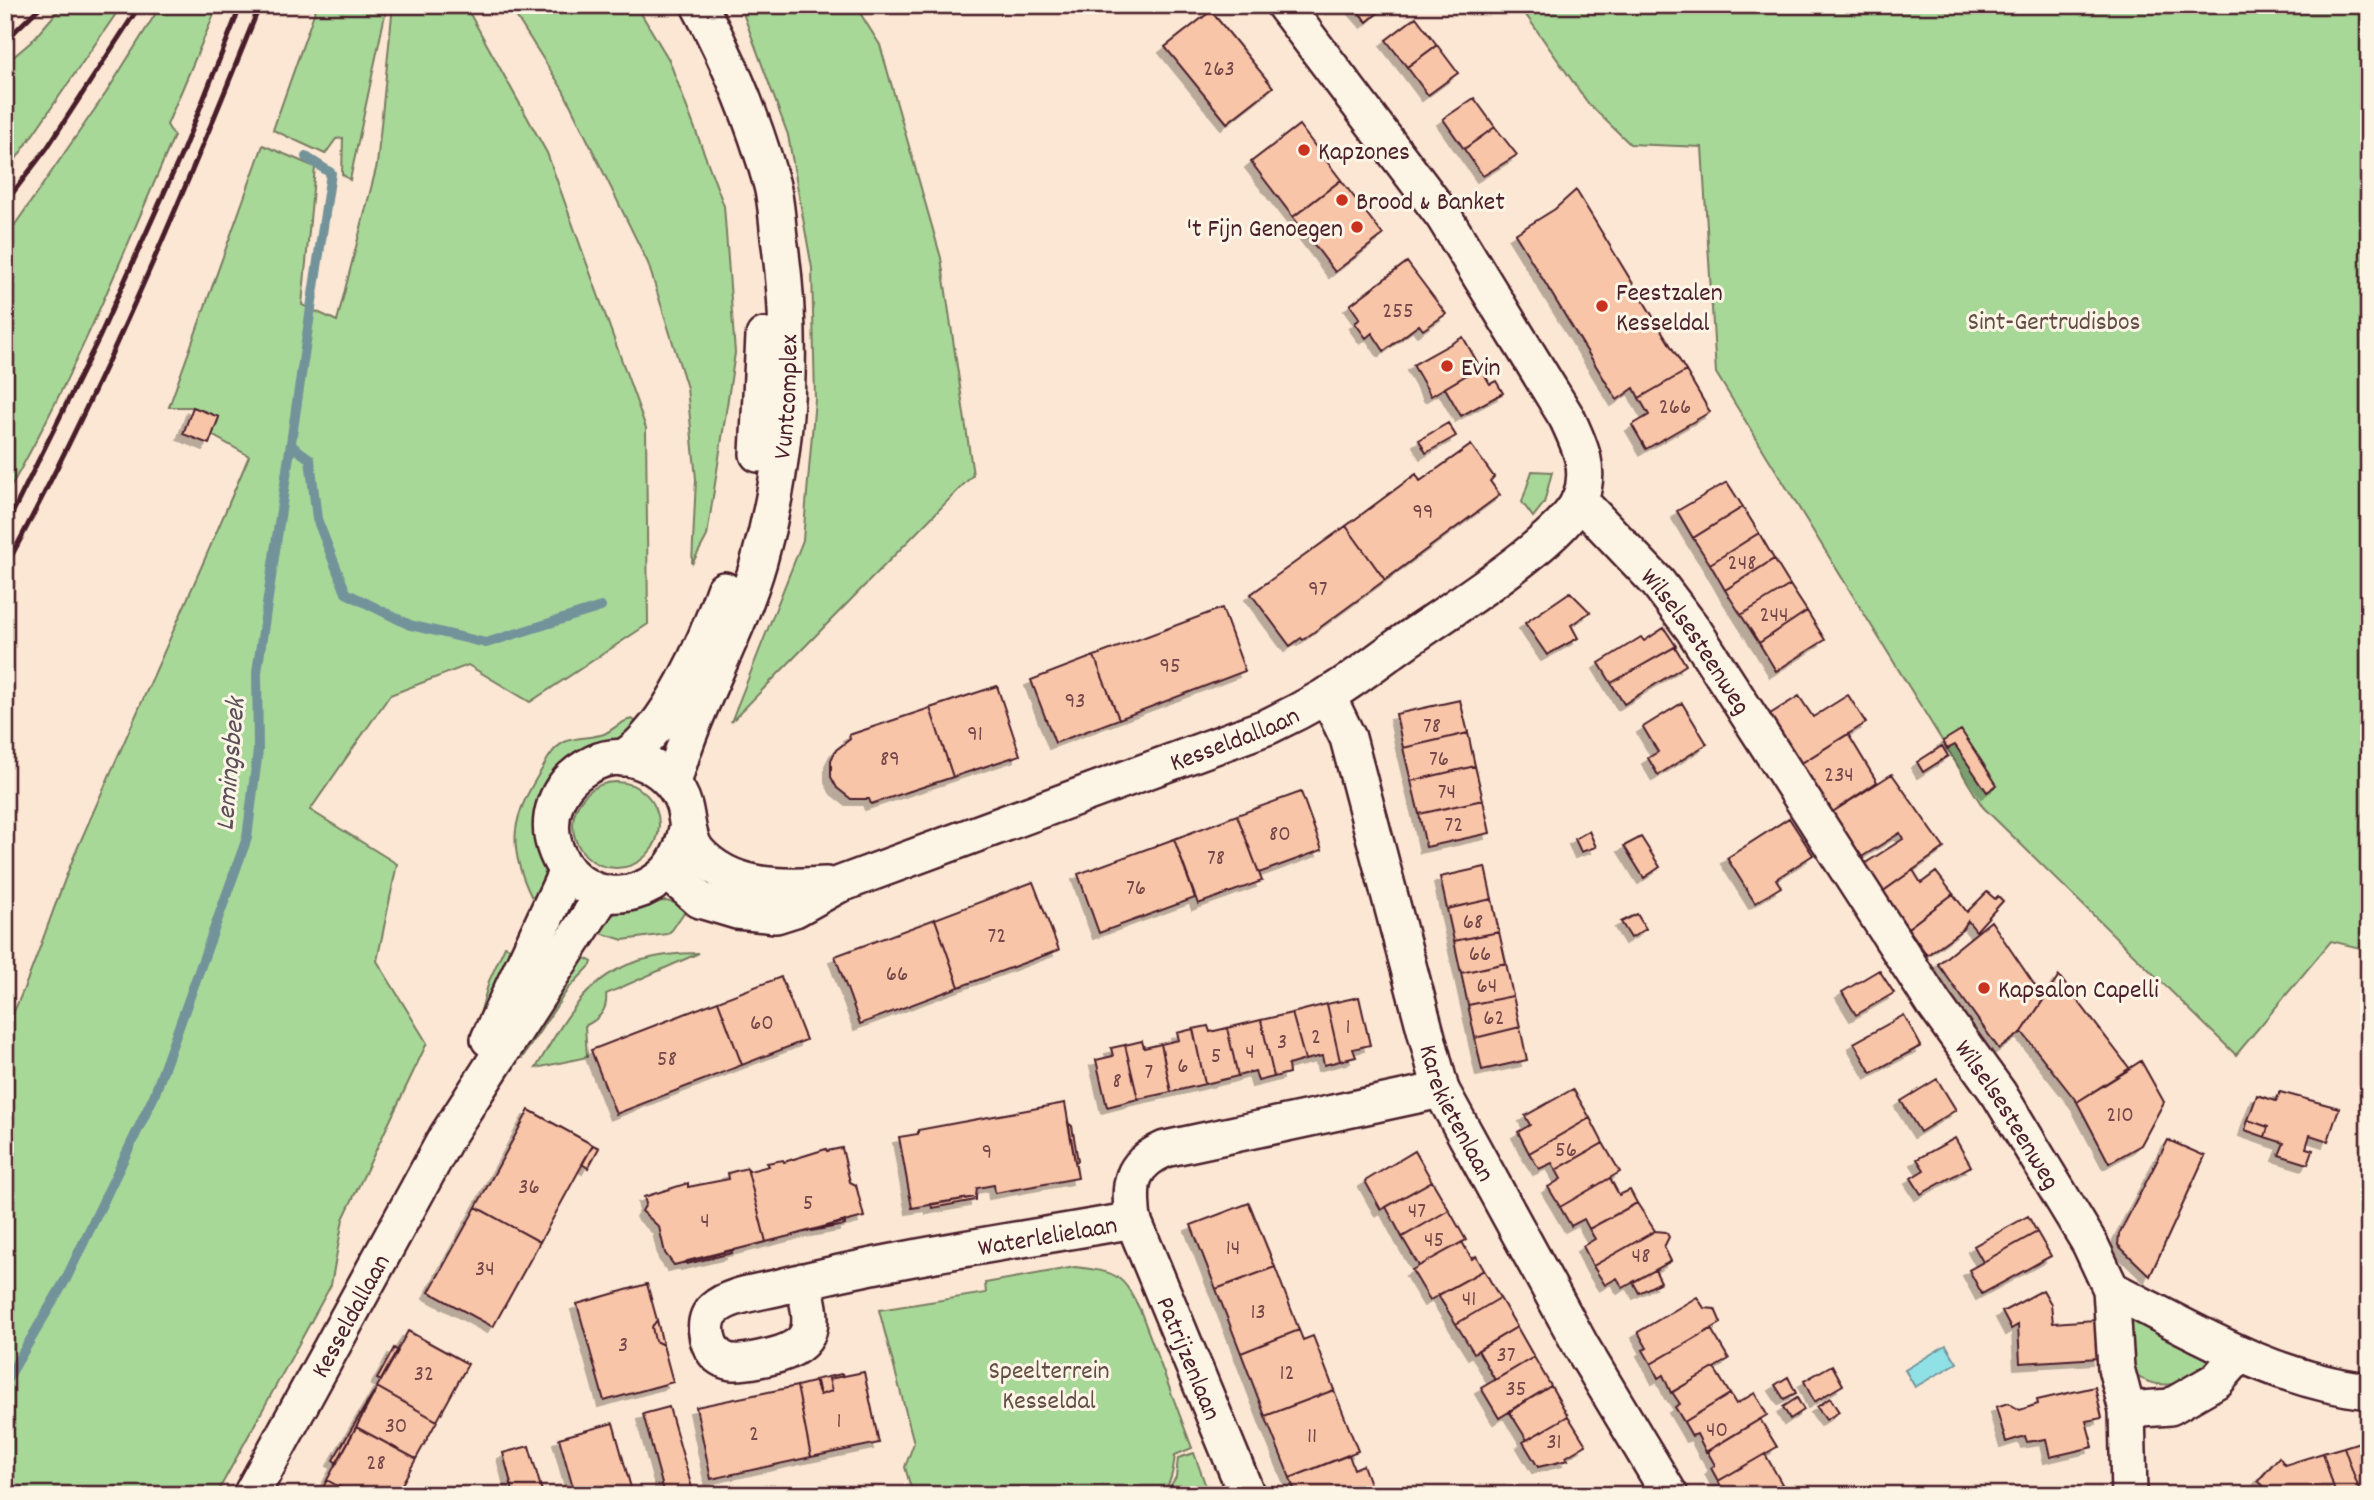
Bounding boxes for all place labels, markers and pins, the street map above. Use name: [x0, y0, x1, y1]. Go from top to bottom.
place label: Kapzones: [1318, 135, 1410, 172]
marker: Kapzones: [1296, 142, 1312, 158]
place label: Brood & Banket: [1356, 185, 1505, 222]
marker: Brood & Banket: [1334, 192, 1350, 208]
place label: 't Fijn Genoegen: [1187, 212, 1343, 249]
marker: 't Fijn Genoegen: [1349, 219, 1365, 235]
place label: Feestzalen Kesseldal: [1616, 276, 1723, 343]
marker: Feestzalen Kesseldal: [1594, 298, 1610, 314]
place label: Evin: [1461, 351, 1500, 388]
marker: Evin: [1439, 358, 1455, 374]
place label: Kapsalon Capelli: [1998, 973, 2159, 1010]
marker: Kapsalon Capelli: [1976, 980, 1992, 996]

